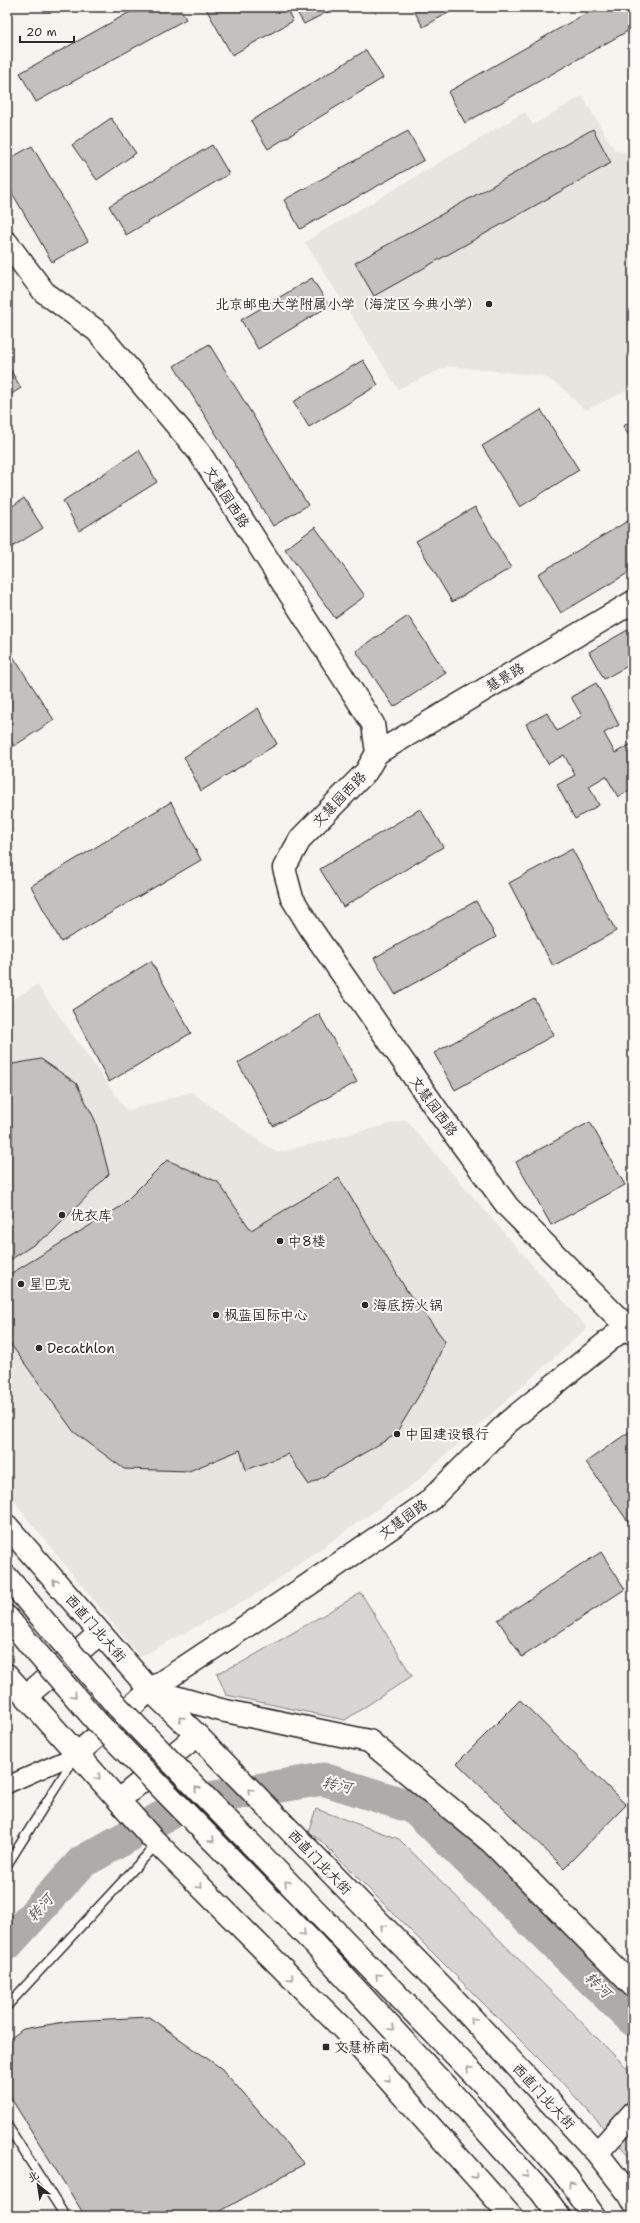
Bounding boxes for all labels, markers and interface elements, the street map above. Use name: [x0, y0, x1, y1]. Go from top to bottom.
scale bar: [20, 18, 74, 44]
text: 20 m: [26, 24, 57, 40]
place label: 北京邮电大学附属小学（海淀区今典小学）: [215, 295, 481, 313]
marker: 北京邮电大学附属小学（海淀区今典小学）: [484, 299, 494, 309]
street label: 文慧园西路: [200, 463, 254, 531]
street label: 慧景路: [482, 658, 528, 696]
street label: 文慧园西路: [308, 768, 370, 830]
street label: 文慧园西路: [406, 1072, 462, 1140]
place label: 优衣库: [70, 1206, 112, 1224]
marker: 优衣库: [57, 1210, 67, 1220]
place label: 中8楼: [288, 1232, 326, 1250]
marker: 中8楼: [275, 1236, 285, 1246]
place label: 星巴克: [29, 1275, 71, 1293]
marker: 星巴克: [16, 1279, 26, 1289]
place label: 海底捞火锅: [373, 1296, 443, 1314]
marker: 海底捞火锅: [360, 1300, 370, 1310]
place label: 枫蓝国际中心: [224, 1306, 308, 1324]
marker: 枫蓝国际中心: [211, 1310, 221, 1320]
place label: Decathlon: [47, 1339, 115, 1357]
marker: Decathlon: [34, 1343, 44, 1353]
place label: 中国建设银行: [405, 1425, 489, 1443]
marker: 中国建设银行: [392, 1429, 402, 1439]
street label: 文慧园路: [375, 1495, 431, 1543]
one-way arrow: [53, 1579, 60, 1587]
street label: 西直门北大街: [62, 1590, 130, 1666]
one-way arrow: [70, 1690, 77, 1698]
one-way arrow: [178, 1716, 186, 1724]
one-way arrow: [93, 1772, 101, 1780]
water label: 转河: [320, 1772, 357, 1799]
one-way arrow: [194, 1786, 202, 1794]
one-way arrow: [247, 1788, 255, 1796]
street label: 西直门北大街: [284, 1826, 356, 1898]
one-way arrow: [207, 1835, 215, 1843]
one-way arrow: [284, 1880, 292, 1888]
one-way arrow: [195, 1881, 203, 1888]
water label: 转河: [23, 1888, 59, 1926]
one-way arrow: [380, 1924, 388, 1932]
one-way arrow: [298, 1928, 306, 1936]
water label: 转河: [580, 1967, 618, 2005]
one-way arrow: [286, 1973, 294, 1981]
one-way arrow: [375, 1973, 383, 1981]
one-way arrow: [470, 2017, 478, 2025]
one-way arrow: [387, 2023, 394, 2031]
place label: 文慧桥南: [334, 2038, 390, 2056]
marker: 文慧桥南: [321, 2042, 331, 2052]
street label: 西直门北大街: [509, 2059, 579, 2133]
one-way arrow: [466, 2066, 474, 2074]
one-way arrow: [384, 2074, 391, 2082]
north arrow: [18, 2165, 58, 2205]
text: 北: [25, 2168, 42, 2186]
one-way arrow: [470, 2171, 478, 2179]
one-way arrow: [522, 2171, 529, 2178]
one-way arrow: [569, 2182, 576, 2189]

